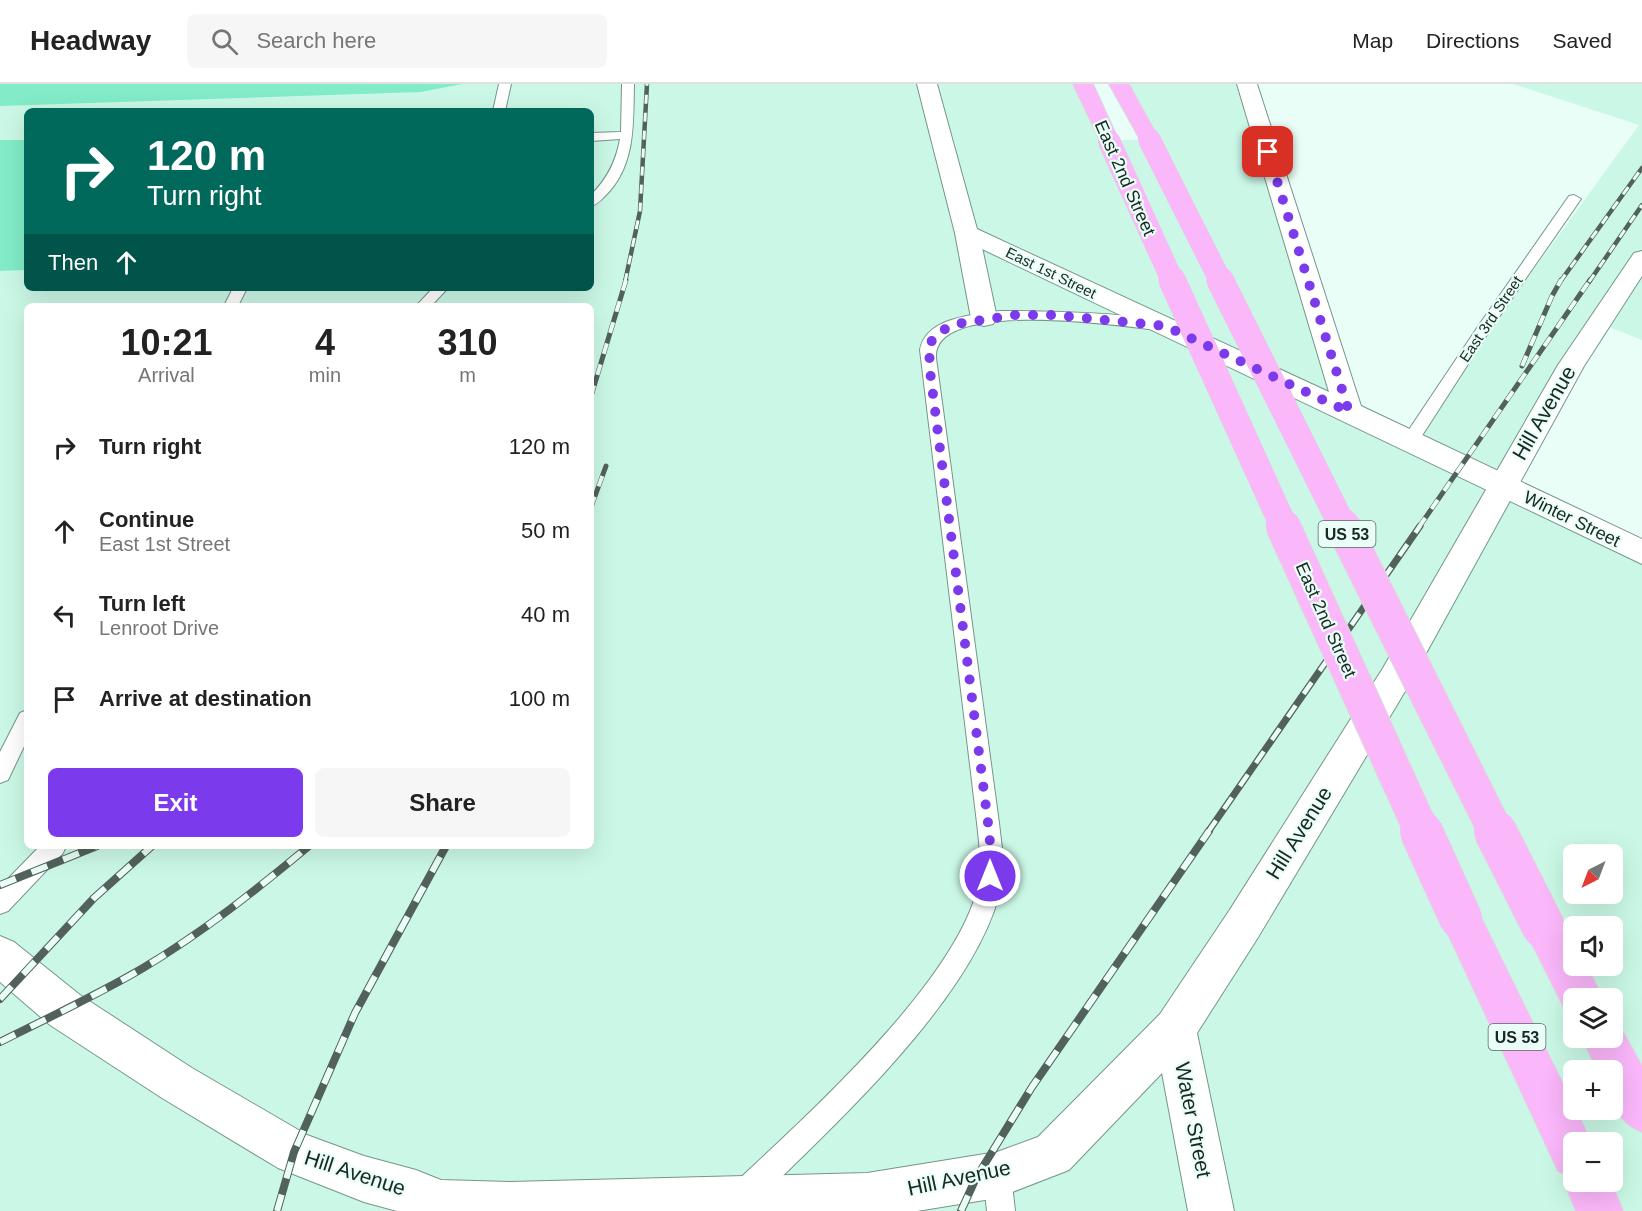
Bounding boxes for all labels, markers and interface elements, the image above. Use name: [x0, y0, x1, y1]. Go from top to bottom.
search box: [187, 14, 607, 68]
text: Headway: [30, 25, 151, 56]
icon: search: [208, 25, 241, 58]
text: Search here: [256, 28, 376, 53]
text: Map: [1352, 29, 1393, 52]
text: Directions: [1426, 29, 1519, 52]
text: Saved: [1552, 29, 1612, 52]
street label: East 2nd Street: [1091, 117, 1159, 239]
pin: [1242, 126, 1293, 177]
icon: right: [48, 132, 126, 210]
text: 120 m: [147, 132, 266, 179]
icon: arrive: [1251, 135, 1284, 168]
text: Turn right: [147, 181, 262, 211]
street label: East 1st Street: [1003, 243, 1100, 302]
icon: ahead: [110, 246, 143, 279]
text: Then: [48, 250, 98, 275]
street label: East 3rd Street: [1456, 272, 1526, 365]
text: 10:21: [120, 322, 212, 363]
text: 4: [315, 322, 335, 363]
text: 310: [437, 322, 498, 363]
street label: Hill Avenue: [1507, 362, 1580, 464]
text: Arrival: [138, 364, 195, 386]
text: min: [309, 364, 341, 386]
text: m: [459, 364, 476, 386]
icon: right: [48, 431, 81, 464]
text: Turn right: [99, 434, 201, 459]
text: 120 m: [509, 434, 570, 459]
street label: Winter Street: [1520, 487, 1624, 551]
text: Continue: [99, 507, 194, 532]
icon: ahead: [48, 515, 81, 548]
text: 50 m: [521, 518, 570, 543]
road number: US 53: [1318, 521, 1376, 547]
text: East 1st Street: [99, 533, 230, 555]
street label: East 2nd Street: [1292, 559, 1360, 681]
text: Turn left: [99, 591, 185, 616]
icon: left: [48, 599, 81, 632]
text: 40 m: [521, 602, 570, 627]
text: Lenroot Drive: [99, 617, 219, 639]
icon: arrive: [48, 683, 81, 716]
text: Arrive at destination: [99, 686, 312, 711]
text: 100 m: [509, 686, 570, 711]
button: Exit: [48, 768, 303, 837]
button: Share: [315, 768, 570, 837]
street label: Hill Avenue: [1261, 782, 1336, 883]
position arrow: [958, 844, 1022, 908]
north arrow: [1563, 844, 1623, 904]
map controls: [1563, 844, 1623, 1192]
button: sound: [1563, 916, 1623, 976]
button: layers: [1563, 988, 1623, 1048]
road number: US 53: [1488, 1024, 1546, 1050]
street label: Water Street: [1171, 1060, 1216, 1180]
button: +: [1563, 1060, 1623, 1120]
button: −: [1563, 1132, 1623, 1192]
street label: Hill Avenue: [302, 1145, 408, 1200]
street label: Hill Avenue: [905, 1155, 1012, 1200]

